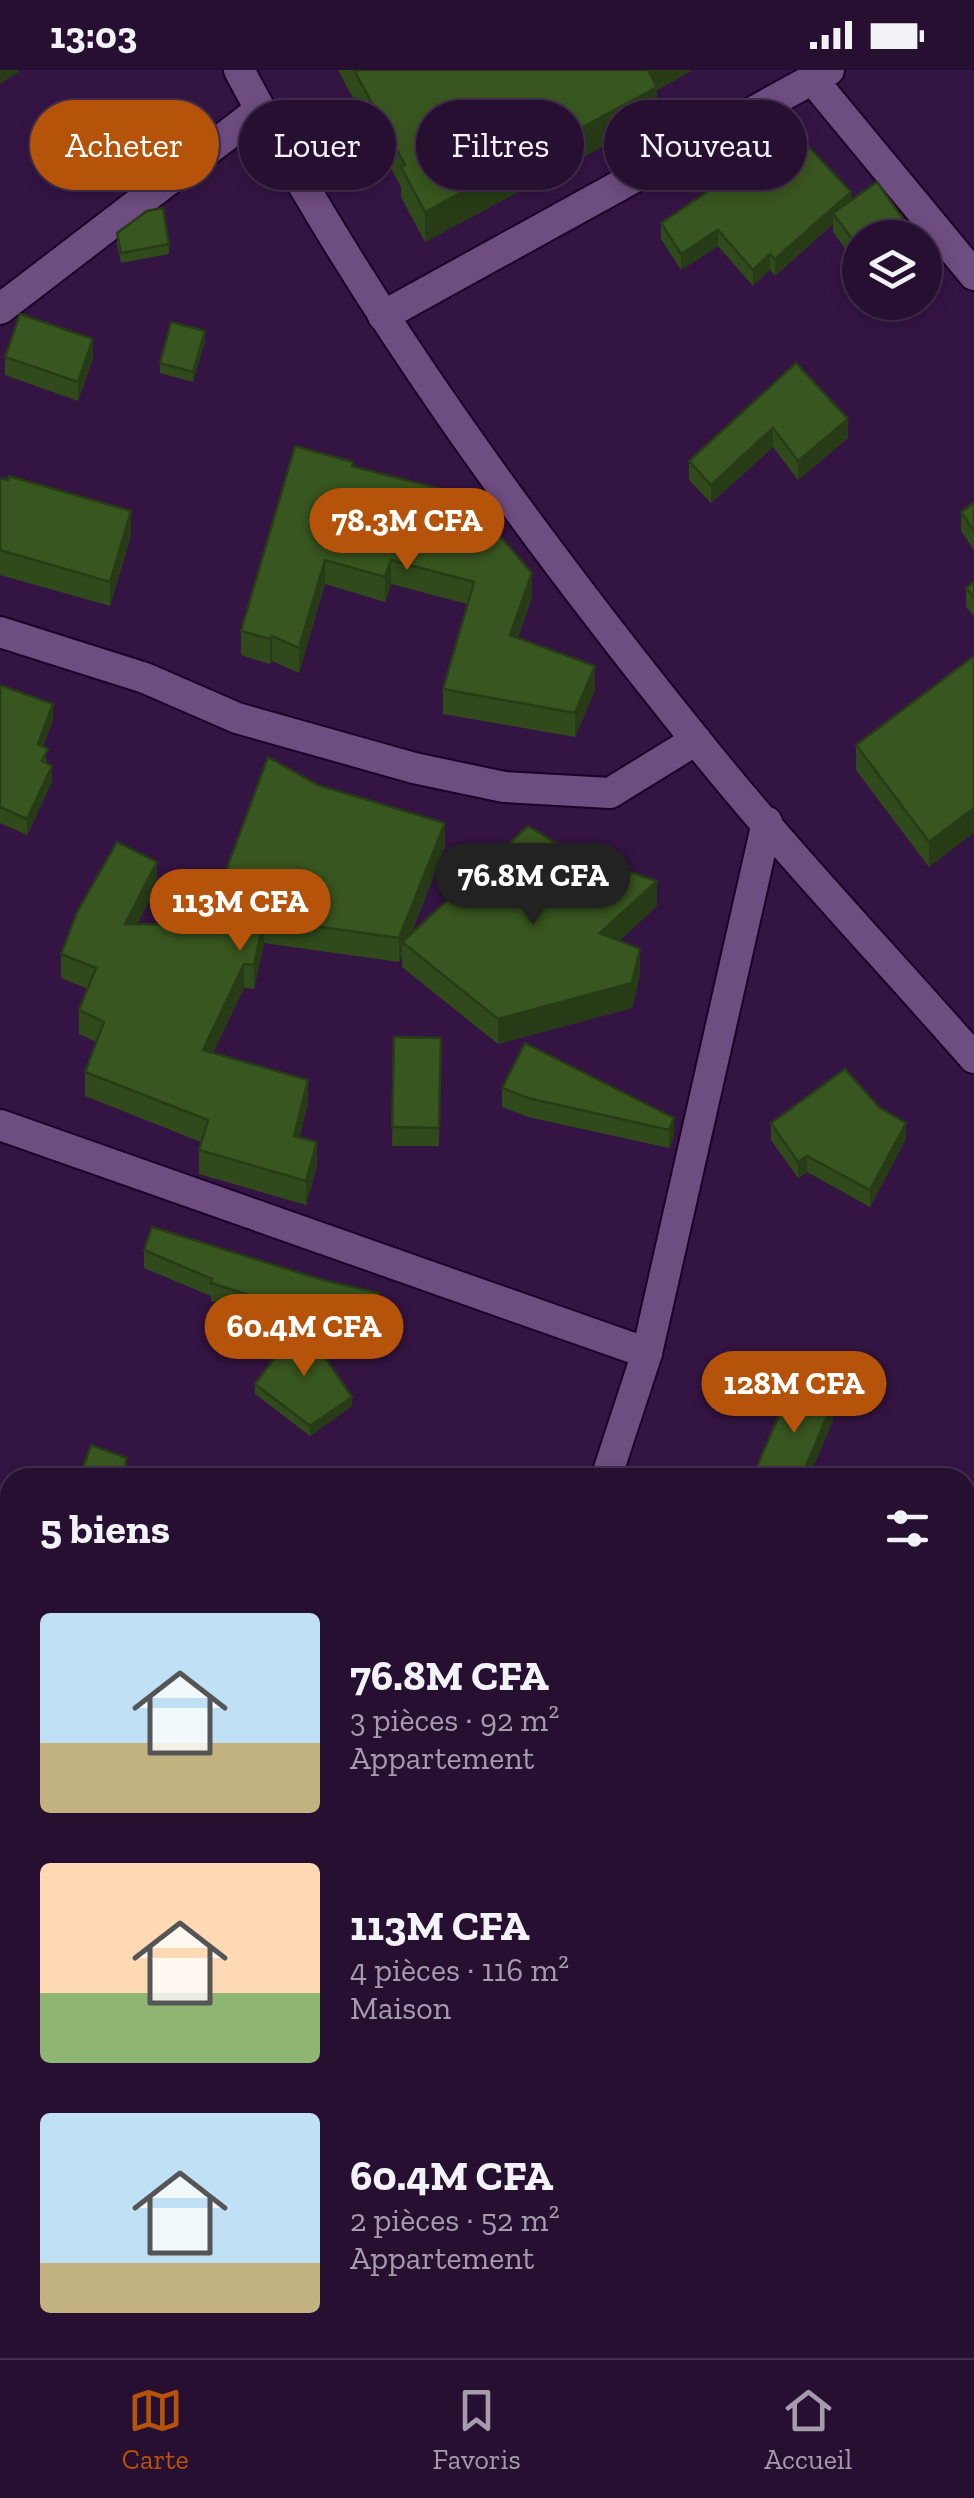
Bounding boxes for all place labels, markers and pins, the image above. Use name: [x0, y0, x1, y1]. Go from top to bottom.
pin: 78.3M CFA: [293, 488, 521, 573]
pin: 76.8M CFA: [419, 843, 647, 928]
pin: 113M CFA: [137, 869, 343, 954]
pin: 60.4M CFA: [190, 1294, 418, 1379]
pin: 128M CFA: [691, 1351, 897, 1436]

